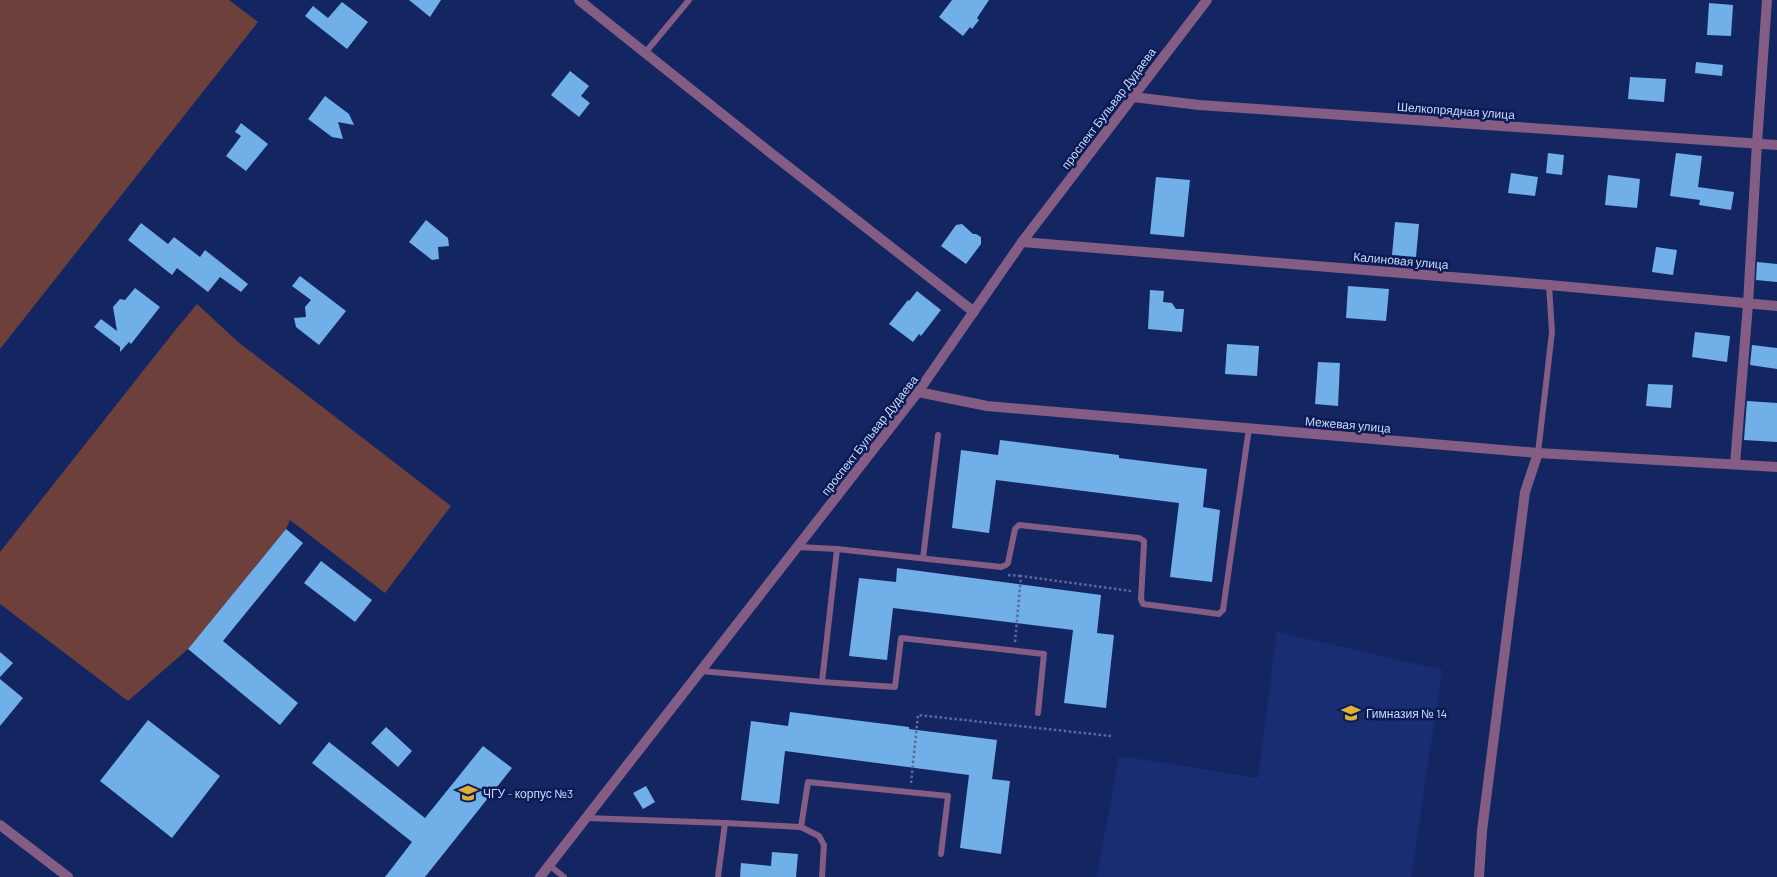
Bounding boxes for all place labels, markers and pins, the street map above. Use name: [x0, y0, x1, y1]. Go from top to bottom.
school or university icon: Гимназия № 14: [1340, 702, 1362, 724]
place label: Гимназия № 14: [1366, 706, 1447, 720]
school or university icon: ЧГУ - корпус №3: [457, 782, 479, 804]
place label: ЧГУ - корпус №3: [483, 786, 573, 801]

